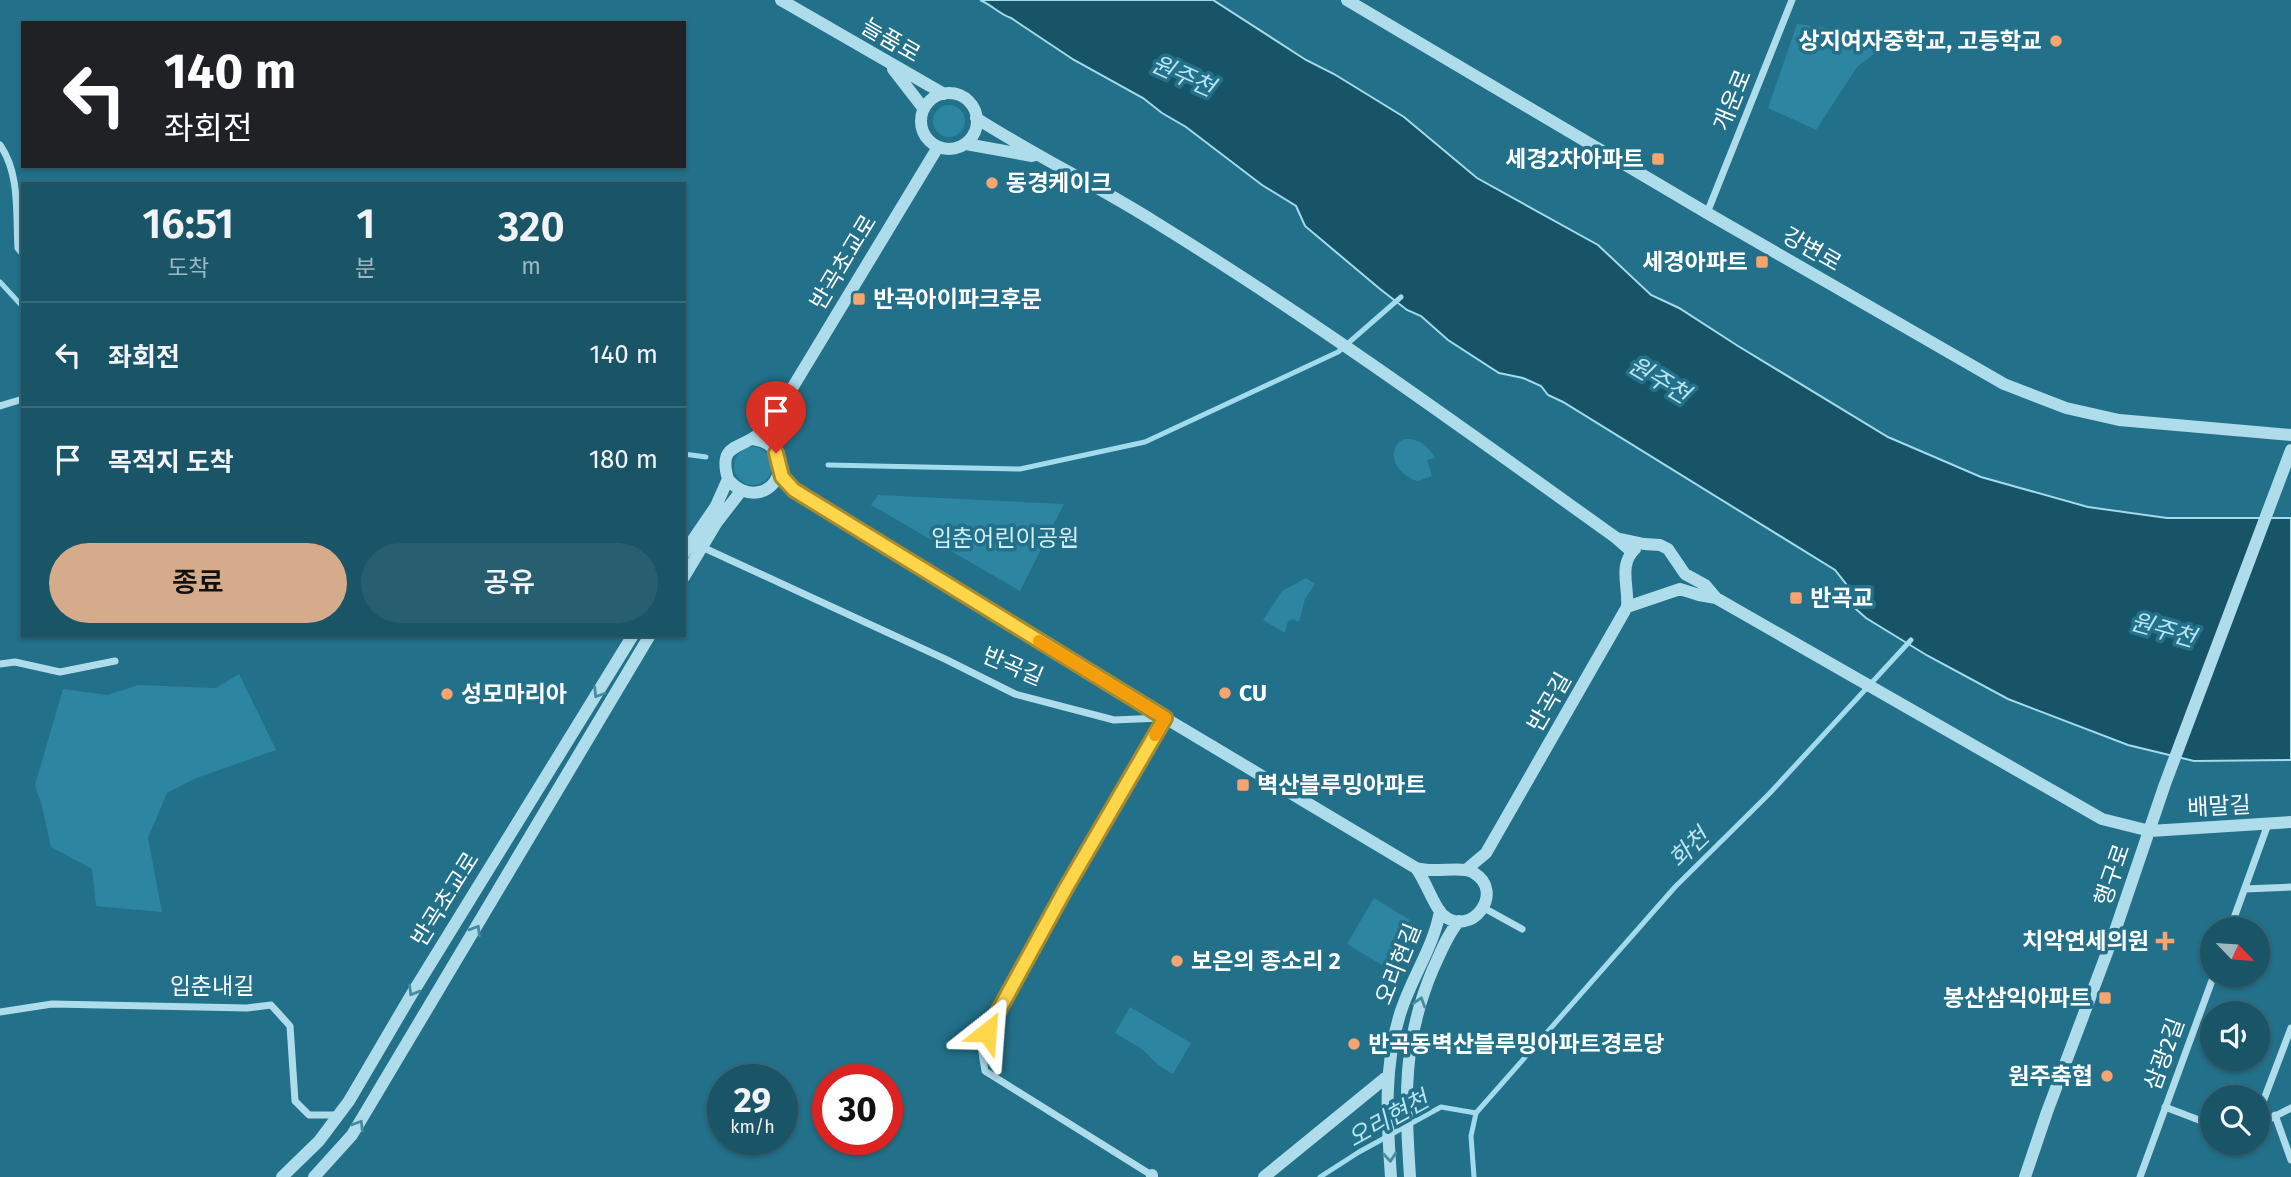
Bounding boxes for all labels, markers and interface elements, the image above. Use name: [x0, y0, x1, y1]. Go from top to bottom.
street label: 늘품로: [857, 12, 925, 68]
place label: 상지여자중학교, 고등학교: [1798, 27, 2042, 55]
marker: 상지여자중학교, 고등학교: [2048, 33, 2064, 49]
text: 140 m: [164, 42, 296, 101]
icon: left: [49, 49, 140, 140]
water label: 원주천: [1147, 50, 1222, 103]
street label: 개운로: [1707, 65, 1757, 135]
text: 좌회전: [164, 109, 252, 147]
place label: 세경2차아파트: [1505, 145, 1644, 173]
marker: 세경2차아파트: [1650, 151, 1666, 167]
place label: 동경케이크: [1006, 169, 1112, 197]
marker: 동경케이크: [984, 175, 1000, 191]
text: 16:51: [142, 199, 234, 249]
text: 1: [356, 199, 375, 249]
text: 320: [498, 202, 565, 252]
street label: 반곡초교로: [804, 209, 882, 315]
street label: 강변로: [1778, 221, 1846, 277]
place label: 세경아파트: [1642, 248, 1748, 276]
text: m: [521, 252, 541, 280]
text: 도착: [167, 254, 209, 282]
text: 분: [355, 254, 376, 282]
marker: 세경아파트: [1754, 254, 1770, 270]
place label: 반곡아이파크후문: [873, 285, 1042, 313]
marker: 반곡아이파크후문: [851, 291, 867, 307]
icon: left: [49, 336, 87, 374]
text: 140 m: [589, 339, 658, 370]
text: 좌회전: [108, 342, 180, 373]
water label: 원주천: [1623, 351, 1697, 411]
pin: [746, 381, 806, 453]
icon: arrive: [757, 392, 795, 430]
icon: arrive: [49, 441, 87, 479]
text: 180 m: [589, 444, 658, 475]
text: 목적지 도착: [108, 447, 234, 478]
park label: 입춘어린이공원: [931, 524, 1079, 552]
button: 종료: [49, 543, 347, 623]
button: 공유: [361, 543, 658, 623]
place label: 반곡교: [1810, 584, 1873, 612]
marker: 반곡교: [1788, 590, 1804, 606]
water label: 원주천: [2127, 607, 2201, 653]
street label: 반곡길: [978, 641, 1048, 691]
street label: 반곡길: [1521, 668, 1577, 736]
place label: CU: [1239, 679, 1267, 707]
place label: 성모마리아: [461, 680, 567, 708]
marker: CU: [1217, 685, 1233, 701]
marker: 성모마리아: [439, 686, 455, 702]
one-way arrow: [593, 686, 606, 699]
place label: 벽산블루밍아파트: [1257, 771, 1426, 799]
marker: 벽산블루밍아파트: [1235, 777, 1251, 793]
street label: 배말길: [2187, 790, 2251, 822]
water label: 화천: [1663, 821, 1717, 873]
street label: 행구로: [2088, 840, 2136, 910]
street label: 반곡초교로: [405, 847, 485, 951]
north arrow: [2200, 917, 2270, 987]
map controls: [2200, 917, 2270, 1155]
street label: 오리현길: [1369, 920, 1427, 1008]
one-way arrow: [468, 925, 481, 938]
place label: 치악연세의원: [2022, 927, 2149, 955]
marker: 치악연세의원: [2155, 931, 2175, 951]
place label: 보은의 종소리 2: [1191, 947, 1341, 975]
marker: 보은의 종소리 2: [1169, 953, 1185, 969]
street label: 입춘내길: [170, 972, 254, 1000]
one-way arrow: [409, 983, 422, 996]
place label: 봉산삼익아파트: [1943, 984, 2091, 1012]
marker: 봉산삼익아파트: [2097, 990, 2113, 1006]
position arrow: [950, 995, 1024, 1069]
one-way arrow: [1412, 997, 1427, 1009]
button: sound: [2200, 1001, 2270, 1071]
street label: 삼광2길: [2138, 1014, 2190, 1094]
place label: 반곡동벽산블루밍아파트경로당: [1368, 1030, 1664, 1058]
marker: 반곡동벽산블루밍아파트경로당: [1346, 1036, 1362, 1052]
place label: 원주축협: [2008, 1062, 2093, 1090]
speed limit sign: 30: [812, 1064, 903, 1155]
marker: 원주축협: [2099, 1068, 2115, 1084]
text: 29: [734, 1079, 771, 1121]
water label: 오리현천: [1343, 1084, 1436, 1153]
button: search: [2200, 1085, 2270, 1155]
text: km/h: [730, 1116, 775, 1138]
one-way arrow: [350, 1120, 363, 1133]
one-way arrow: [1382, 1152, 1397, 1163]

